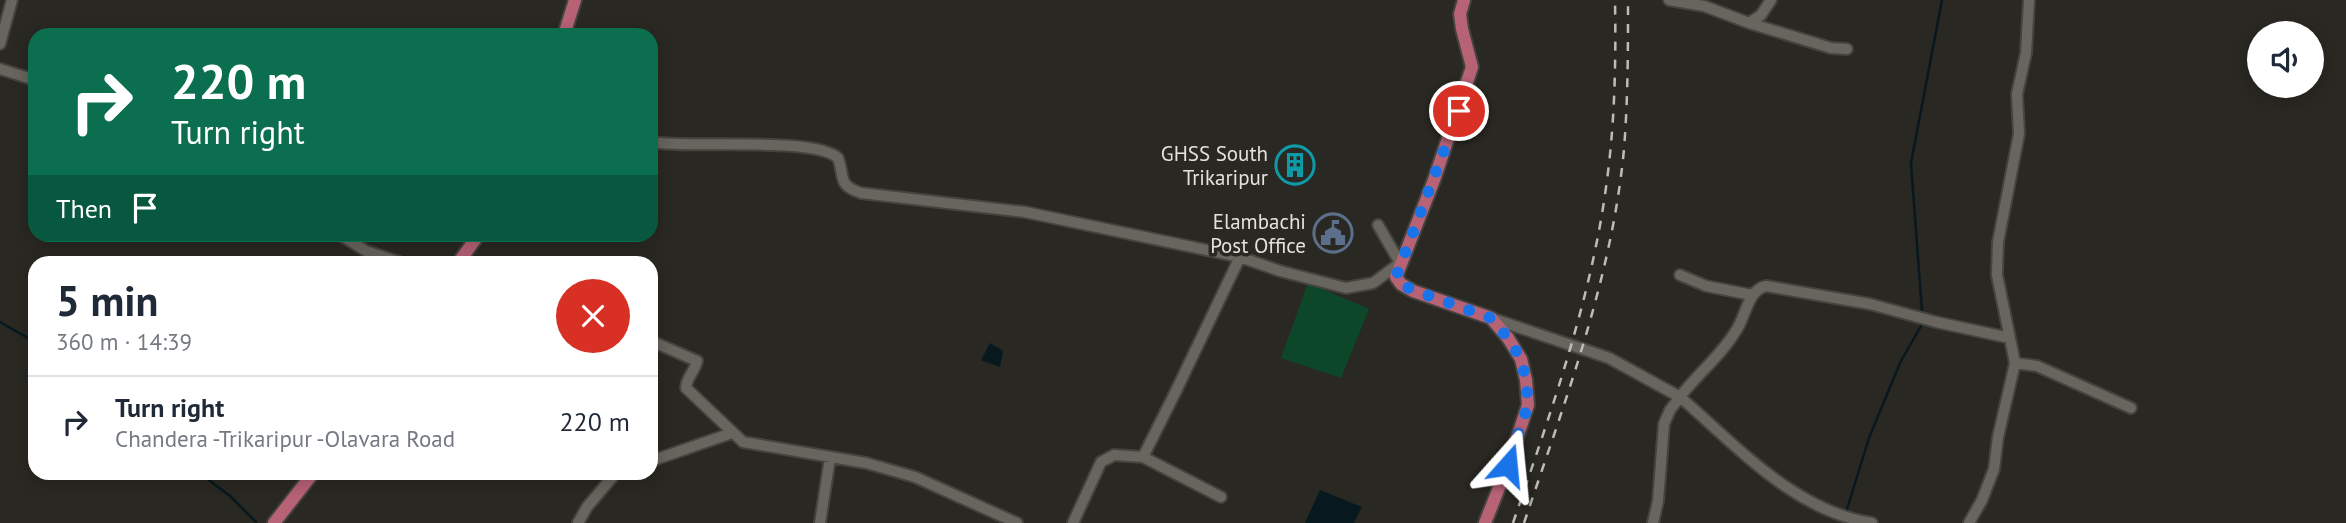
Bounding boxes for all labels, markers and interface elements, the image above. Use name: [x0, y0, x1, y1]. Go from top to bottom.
map controls: [2247, 21, 2324, 98]
button: sound: [2247, 21, 2324, 98]
text: 220 m: [171, 49, 306, 113]
icon: right: [56, 56, 147, 147]
pin: [1429, 81, 1489, 141]
icon: arrive: [1440, 92, 1478, 130]
text: Turn right: [171, 111, 305, 153]
place label: GHSS South Trikaripur: [1161, 140, 1268, 191]
building icon: GHSS South Trikaripur: [1274, 144, 1316, 186]
icon: arrive: [126, 189, 164, 227]
text: Then: [56, 192, 112, 225]
place label: Elambachi Post Office: [1210, 208, 1306, 259]
public building icon: Elambachi Post Office: [1312, 212, 1354, 254]
text: 5 min: [56, 273, 158, 328]
button: close: [556, 279, 630, 353]
text: 360 m · 14:39: [56, 327, 192, 356]
text: Turn right: [115, 391, 224, 424]
icon: right: [56, 403, 94, 441]
text: 220 m: [559, 405, 630, 438]
text: Chandera -Trikaripur -Olavara Road: [115, 424, 455, 453]
position arrow: [1471, 428, 1545, 502]

